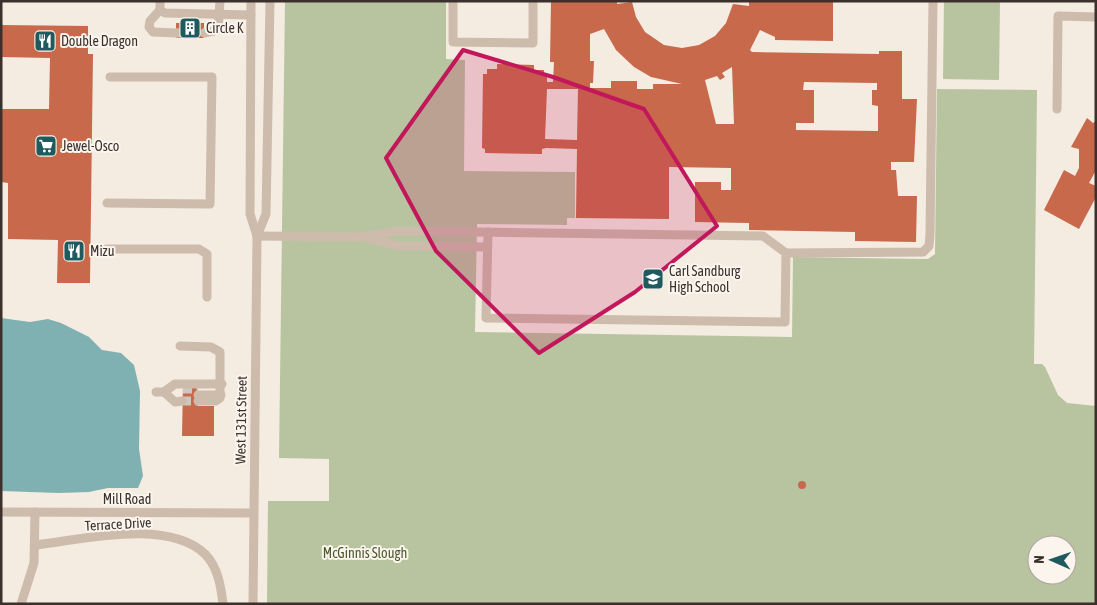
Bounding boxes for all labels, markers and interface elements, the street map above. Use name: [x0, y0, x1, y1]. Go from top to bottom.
building icon: Circle K: [178, 16, 202, 40]
place label: Circle K: [206, 20, 244, 36]
restaurant icon: Double Dragon: [33, 29, 57, 53]
place label: Double Dragon: [61, 33, 138, 49]
supermarket icon: Jewel-Osco: [34, 134, 58, 158]
place label: Jewel-Osco: [62, 138, 119, 154]
restaurant icon: Mizu: [62, 239, 86, 263]
place label: Mizu: [90, 243, 114, 259]
place label: Carl Sandburg High School: [669, 263, 741, 295]
school or university icon: Carl Sandburg High School: [641, 267, 665, 291]
street label: West 131st Street: [232, 376, 250, 464]
street label: Mill Road: [103, 491, 151, 507]
street label: Terrace Drive: [84, 514, 152, 534]
north arrow: [1027, 535, 1077, 585]
park label: McGinnis Slough: [323, 545, 407, 561]
text: N: [1031, 555, 1047, 564]

